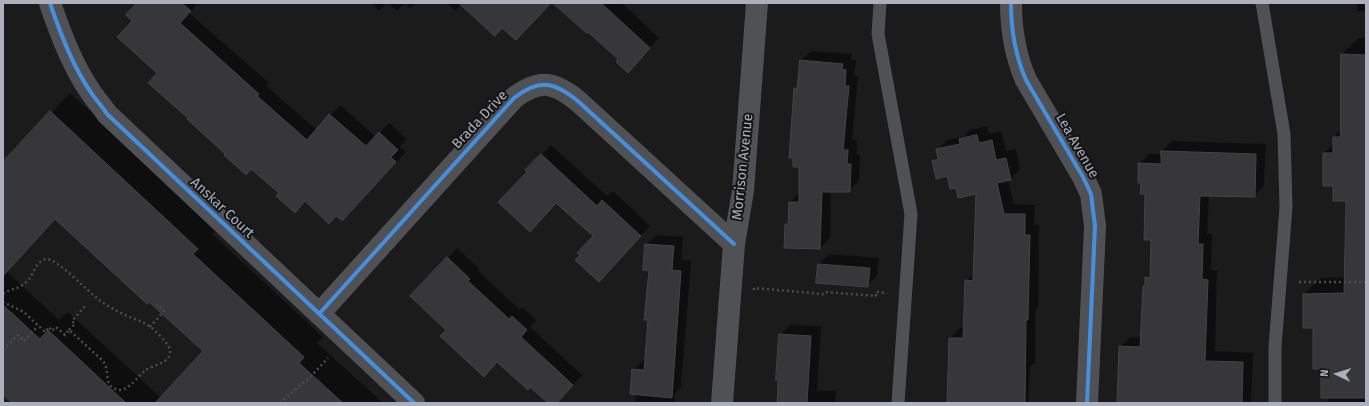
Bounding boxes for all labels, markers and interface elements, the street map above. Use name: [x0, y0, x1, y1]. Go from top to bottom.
street label: Brada Drive: [449, 87, 511, 153]
street label: Lea Avenue: [1052, 111, 1102, 181]
street label: Morrison Avenue: [729, 113, 757, 221]
street label: Anskar Court: [187, 174, 257, 242]
north arrow: [1317, 354, 1357, 394]
text: N: [1318, 369, 1331, 377]

